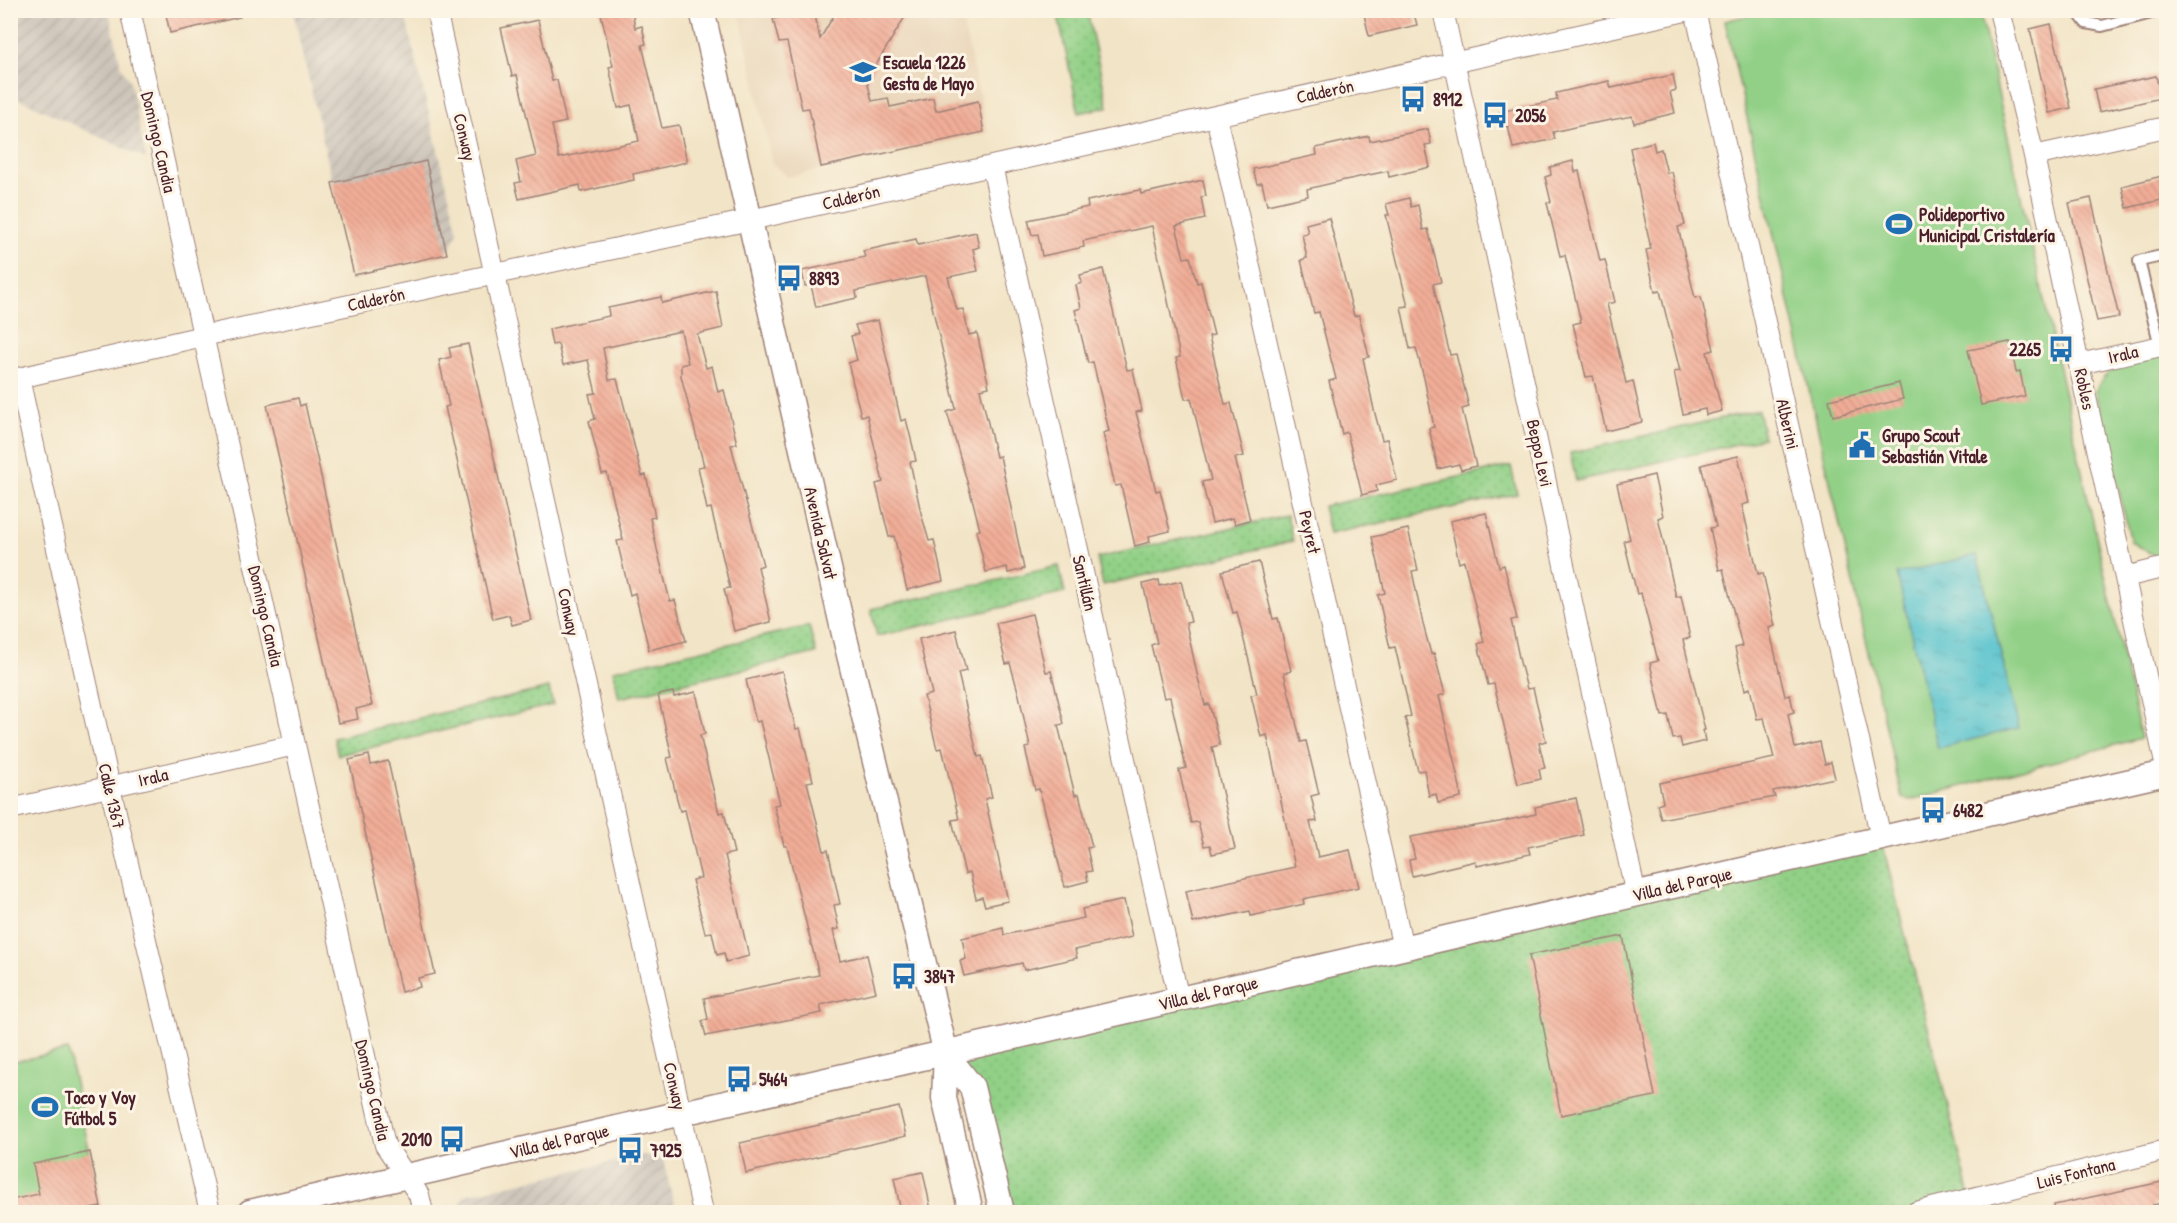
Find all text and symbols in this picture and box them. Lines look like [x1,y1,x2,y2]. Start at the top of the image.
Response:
place label: Escuela 1226 Gesta de Mayo [883,50,975,97]
school or university icon: Escuela 1226 Gesta de Mayo [848,57,878,87]
street label: Calderón [1294,73,1356,109]
bus stop icon: 8912 [1398,84,1428,114]
place label: 8912 [1433,87,1463,112]
street label: Domingo Candia [135,89,183,195]
bus stop icon: 2056 [1480,100,1510,130]
place label: 2056 [1515,103,1546,128]
street label: Conway [447,111,483,164]
street label: Calderón [820,178,882,216]
place label: Polideportivo Municipal Cristalería [1919,202,2056,249]
sports icon: Polideportivo Municipal Cristalería [1884,209,1914,239]
bus stop icon: 8893 [774,263,804,293]
place label: 8893 [809,266,839,291]
street label: Calderón [345,281,407,317]
bus stop icon: 2265 [2046,334,2076,364]
place label: 2265 [2009,337,2041,362]
street label: Irala [2106,338,2140,370]
street label: Robles [2068,366,2102,412]
street label: Alberini [1770,396,1806,452]
street label: Beppo Levi [1521,417,1559,489]
place label: Grupo Scout Sebastián Vitale [1882,423,1989,469]
public building icon: Grupo Scout Sebastián Vitale [1847,430,1877,460]
street label: Avenida Salvat [798,484,844,582]
street label: Peyret [1293,508,1327,557]
street label: Santillán [1066,553,1104,613]
street label: Domingo Candia [242,563,290,669]
street label: Conway [552,586,586,639]
street label: Calle 1367 [92,761,132,831]
street label: Irala [136,761,170,793]
bus stop icon: 6482 [1918,795,1948,825]
place label: 6482 [1953,798,1984,823]
street label: Villa del Parque [1630,860,1734,908]
bus stop icon: 3847 [889,961,919,991]
place label: 3847 [924,964,956,989]
street label: Villa del Parque [1156,969,1260,1017]
street label: Domingo Candia [349,1037,397,1143]
street label: Conway [657,1060,693,1113]
bus stop icon: 5464 [724,1064,754,1094]
place label: 5464 [759,1067,788,1092]
place label: Toco y Voy Fútbol 5 [64,1085,136,1131]
sports icon: Toco y Voy Fútbol 5 [30,1092,60,1122]
street label: Villa del Parque [507,1117,611,1165]
bus stop icon: 2010 [437,1124,467,1154]
place label: 2010 [401,1127,432,1152]
bus stop icon: 7925 [615,1135,645,1165]
place label: 7925 [649,1138,682,1163]
street label: Luis Fontana [2034,1151,2118,1195]

